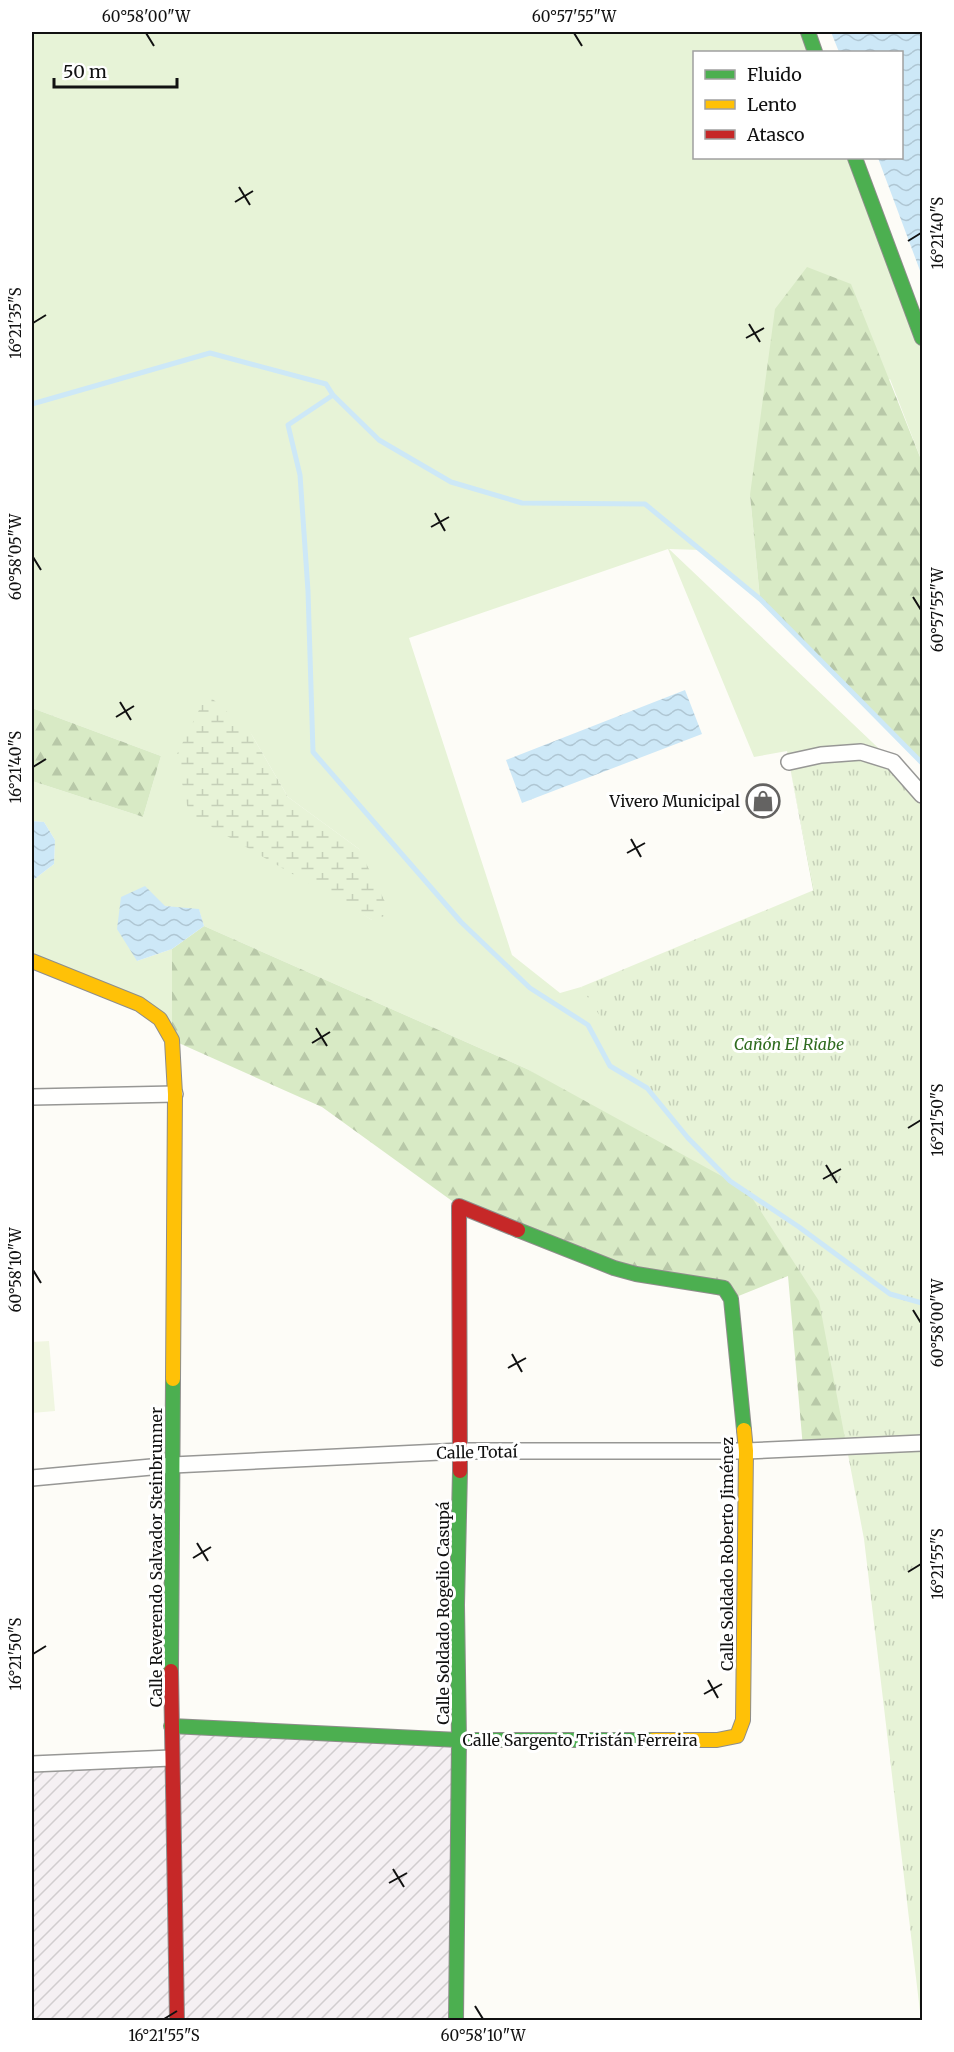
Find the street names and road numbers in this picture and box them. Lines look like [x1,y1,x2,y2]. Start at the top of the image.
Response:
street label: Calle Reverendo Salvador Steinbrunner [146,1407,166,1707]
street label: Calle Soldado Roberto Jiménez [717,1437,737,1671]
street label: Calle Totaí [436,1441,519,1463]
street label: Calle Soldado Rogelio Casupá [433,1501,453,1725]
street label: Calle Sargento Tristán Ferreira [462,1730,698,1750]

